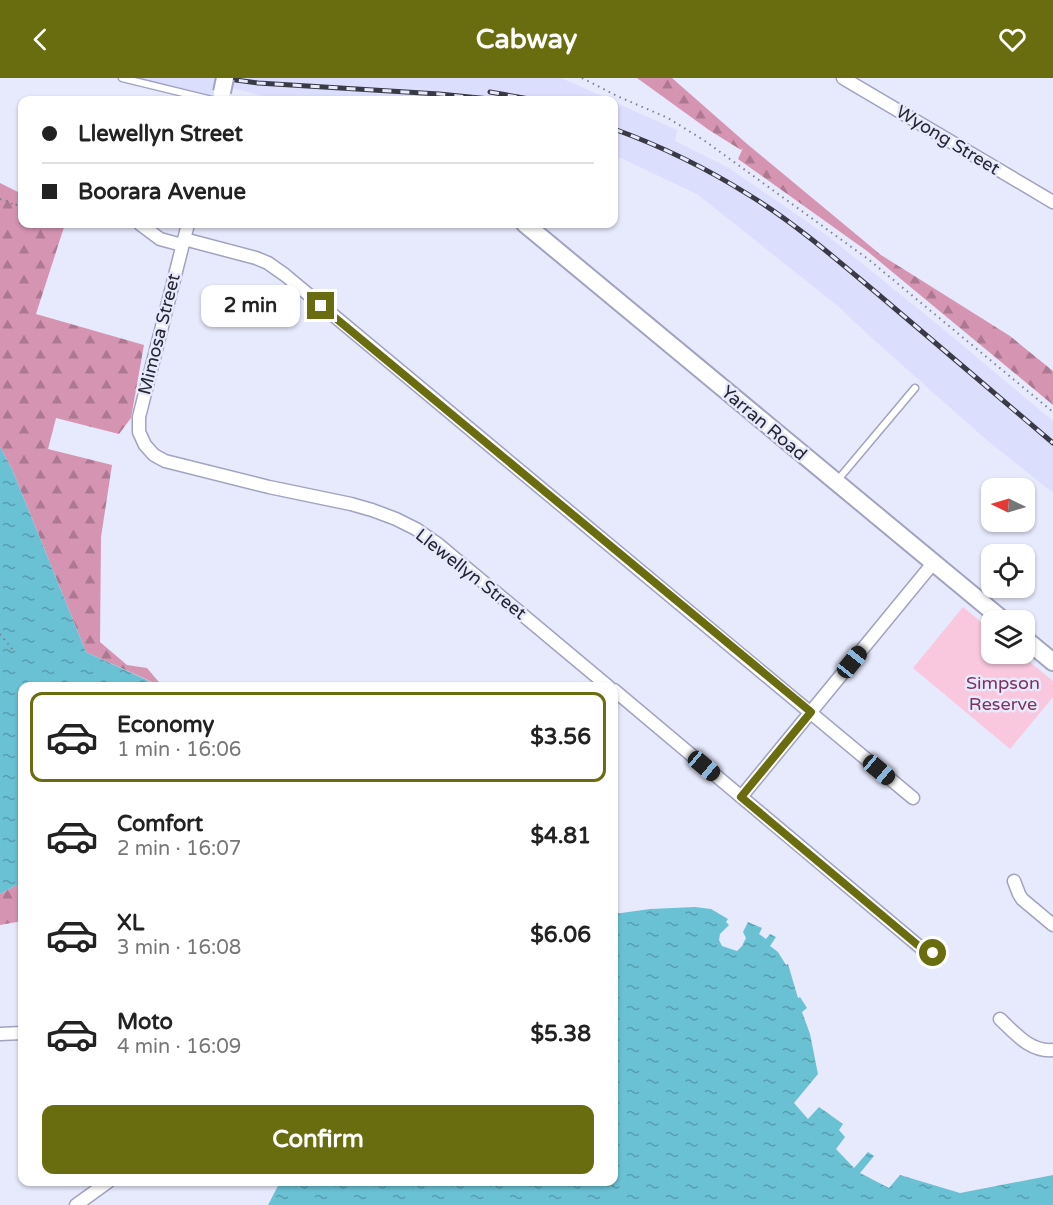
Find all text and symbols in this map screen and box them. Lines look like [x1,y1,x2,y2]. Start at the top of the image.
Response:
icon: back [24,23,57,56]
text: Cabway [476,23,577,56]
icon: heart [996,23,1029,56]
street label: Wyong Street [892,100,1004,180]
text: Llewellyn Street [78,121,243,147]
text: Boorara Avenue [78,179,246,205]
street label: Mimosa Street [133,271,185,397]
callout: 2 min [201,285,300,327]
route end [307,292,334,319]
text: 2 min [224,294,277,318]
street label: Yarran Road [717,381,811,465]
north arrow [981,478,1035,532]
map controls [981,478,1035,664]
street label: Llewellyn Street [411,524,531,624]
button: locate [981,544,1035,598]
button: layers [981,610,1035,664]
car [834,642,870,682]
park label: Simpson Reserve [966,672,1040,715]
icon: car [45,710,99,764]
text: Economy [117,712,214,738]
text: $3.56 [530,724,591,750]
text: 1 min · 16:06 [117,738,241,762]
car [684,748,724,784]
car [859,752,899,788]
icon: car [45,809,99,863]
text: Comfort [117,811,203,837]
text: $4.81 [530,823,591,849]
text: 2 min · 16:07 [117,837,241,861]
icon: car [45,908,99,962]
text: XL [117,910,144,936]
text: $6.06 [530,922,591,948]
text: 3 min · 16:08 [117,936,241,960]
route start [919,939,946,966]
icon: car [45,1007,99,1061]
text: Moto [117,1009,173,1035]
text: $5.38 [530,1021,591,1047]
text: 4 min · 16:09 [117,1035,241,1059]
button: Confirm [42,1105,594,1174]

